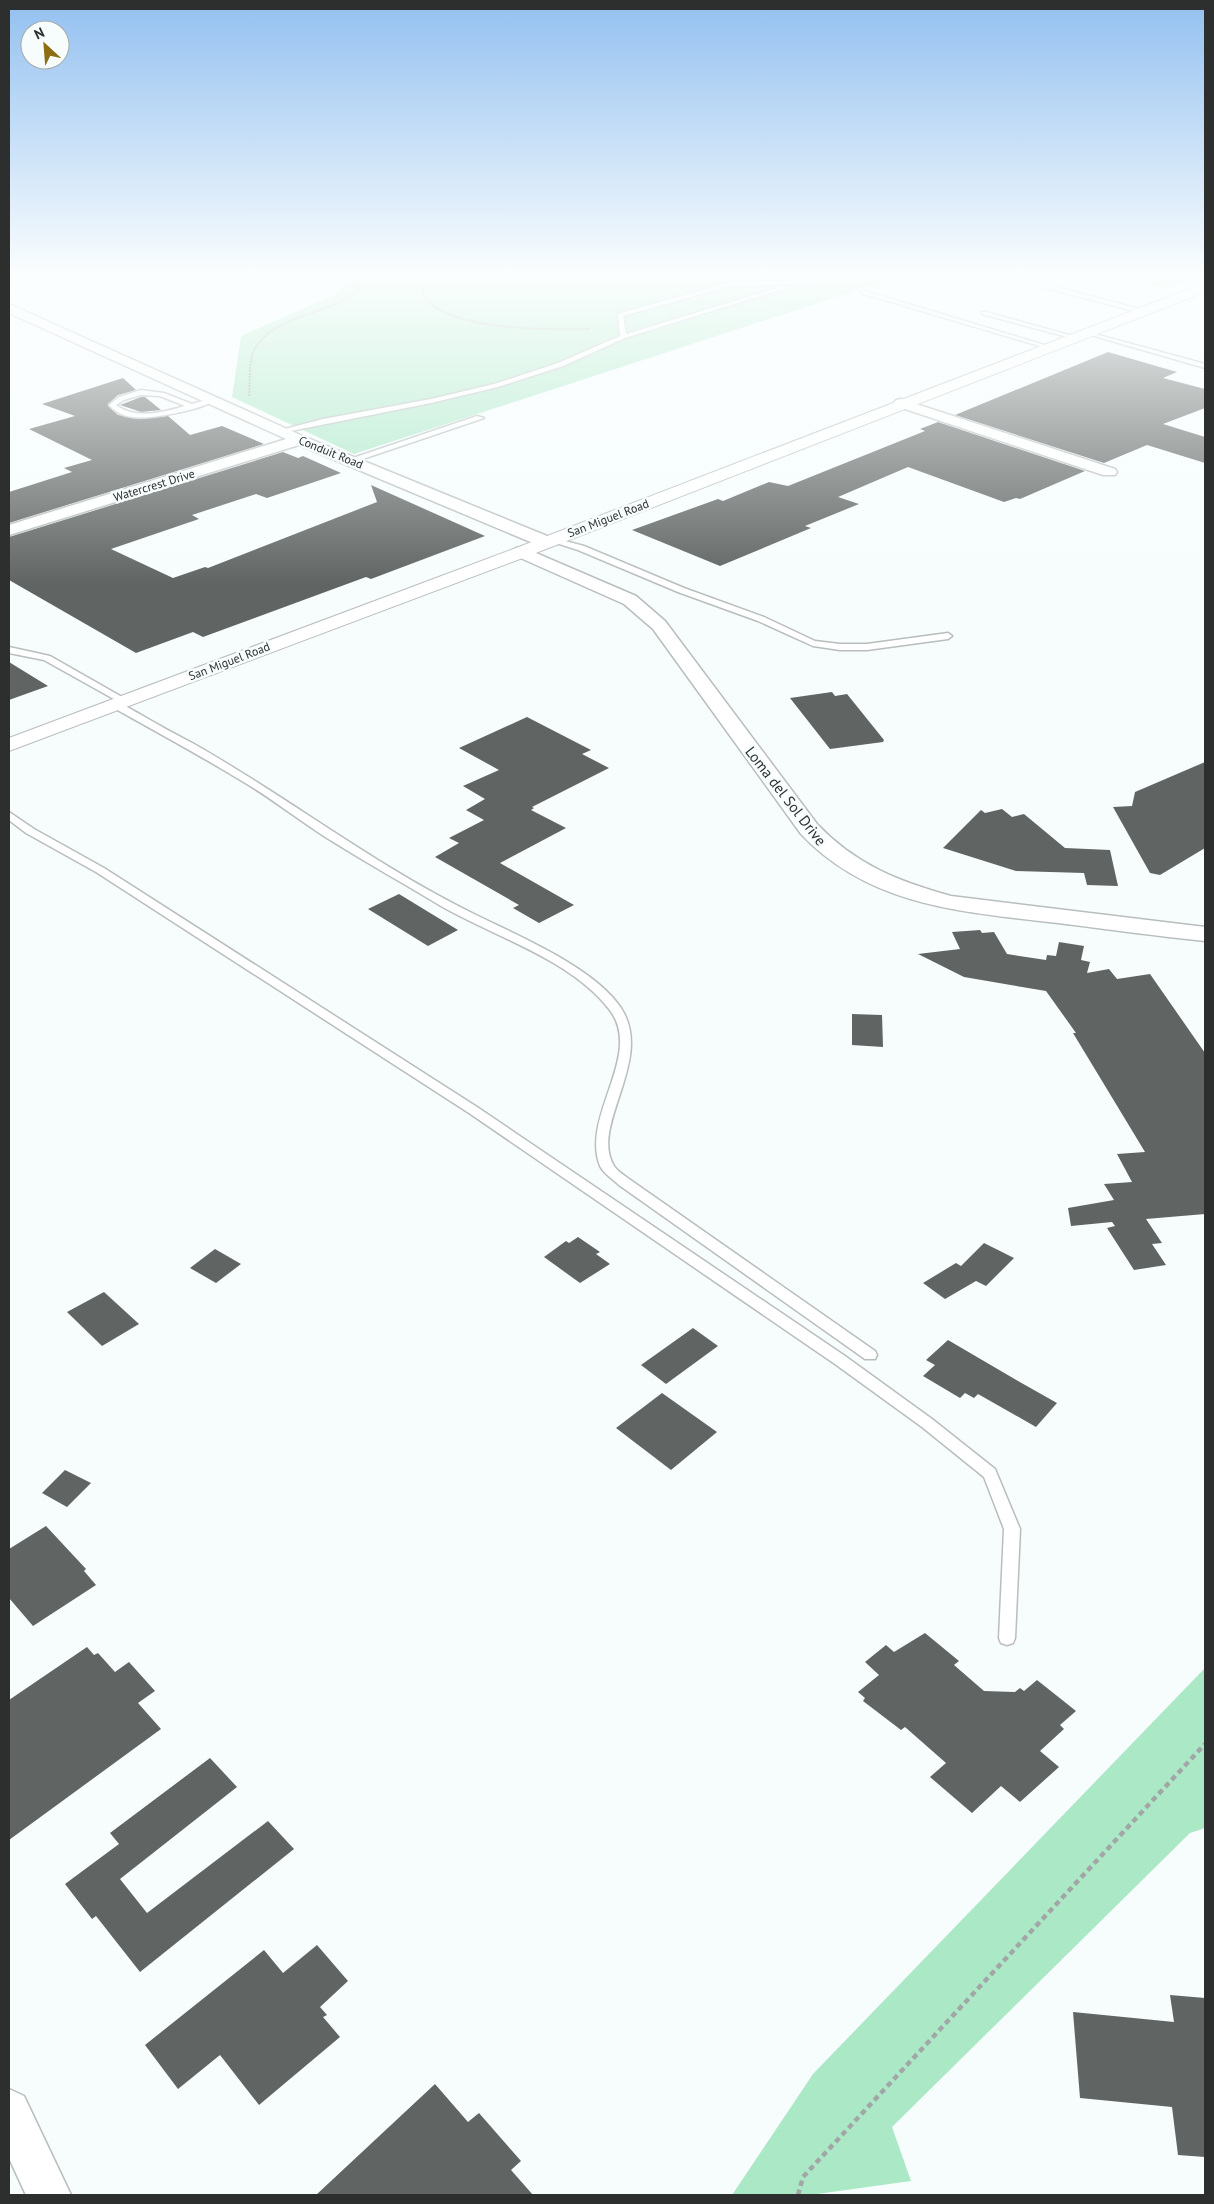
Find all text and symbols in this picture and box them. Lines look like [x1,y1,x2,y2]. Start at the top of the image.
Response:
north arrow [20,20,70,70]
text: N [31,23,47,43]
street label: Conduit Road [297,432,365,472]
street label: Watercrest Drive [111,466,197,504]
street label: San Miguel Road [565,496,651,540]
street label: San Miguel Road [186,639,272,683]
street label: Loma del Sol Drive [741,743,831,849]

